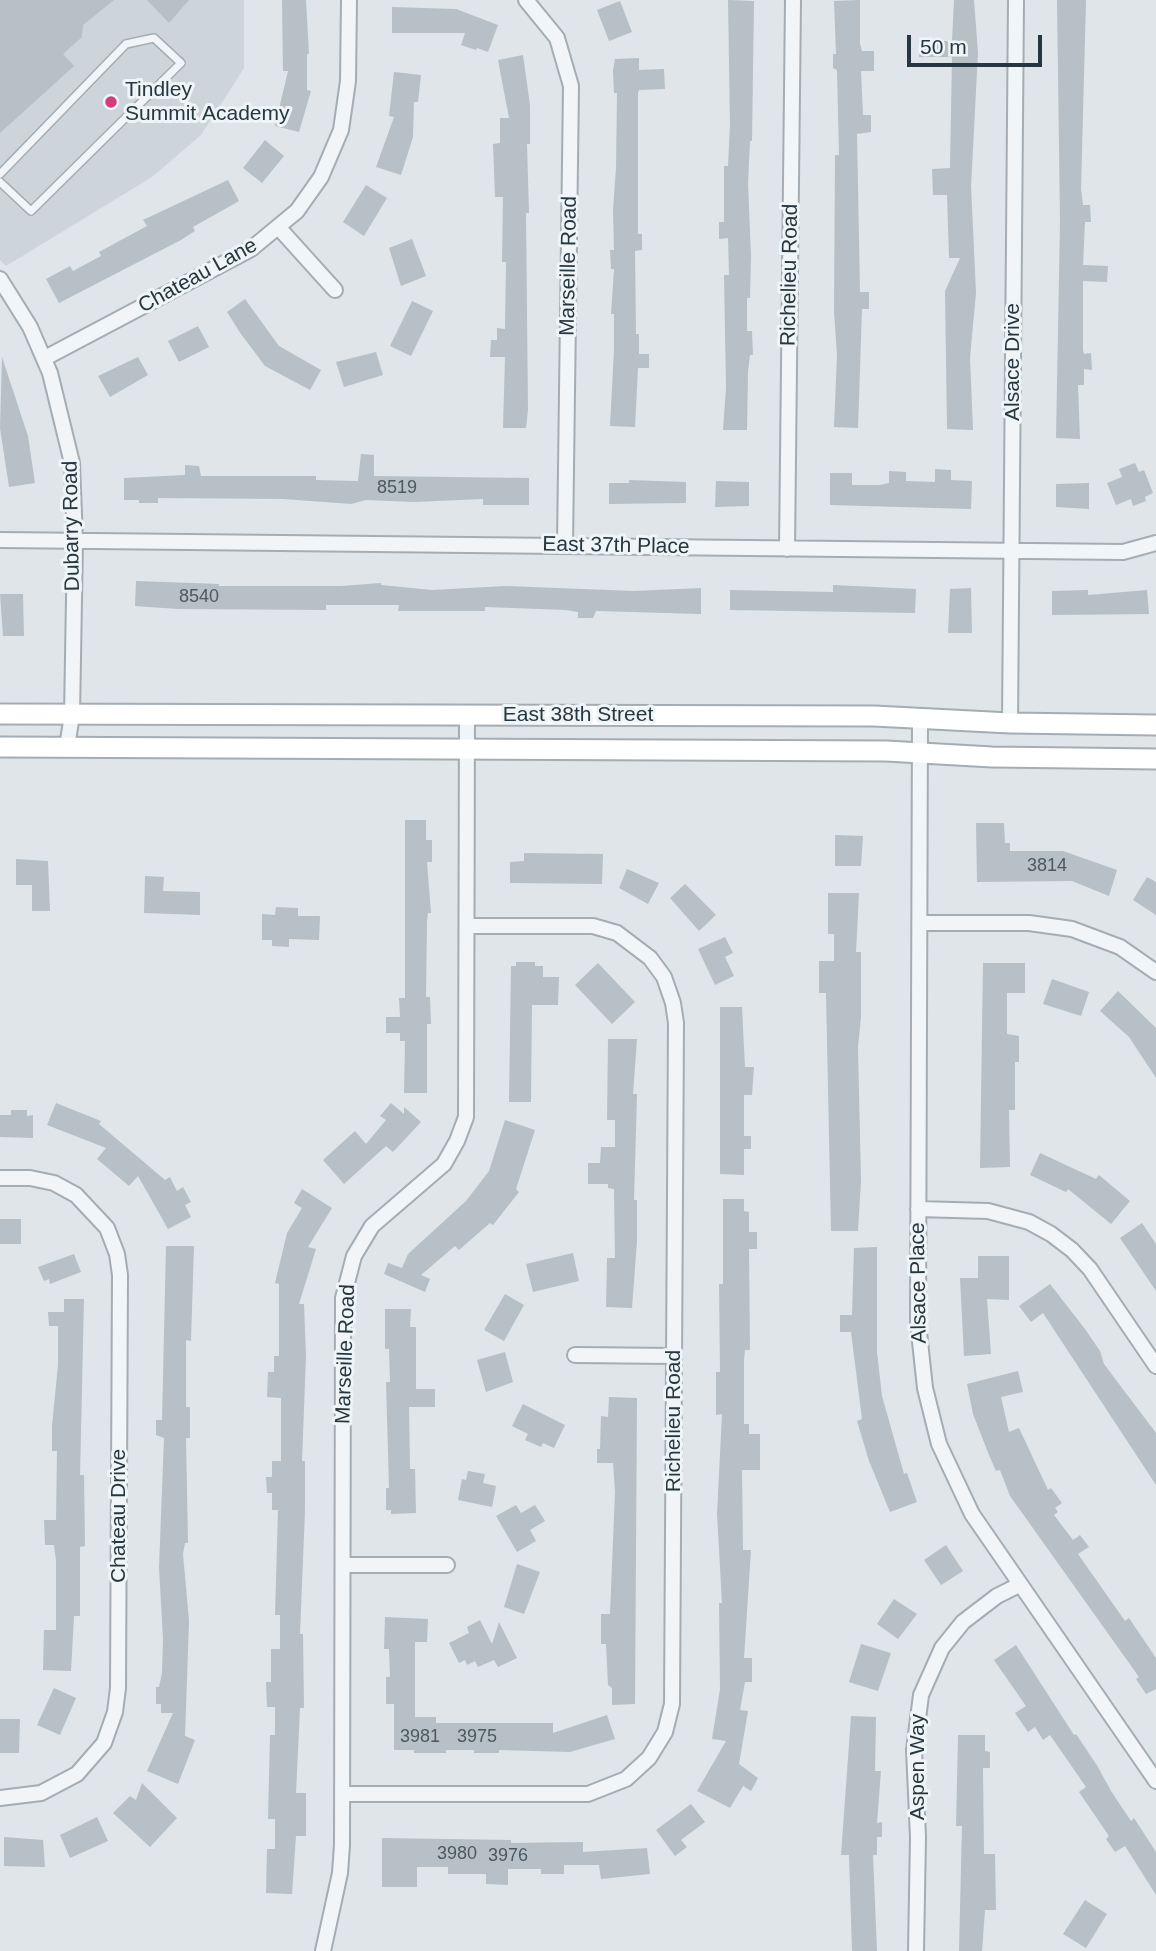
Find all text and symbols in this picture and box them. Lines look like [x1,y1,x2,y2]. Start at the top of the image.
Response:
scale bar [911,21,1046,65]
text: 50 m [920,35,967,58]
place label: Tindley Summit Academy [125,77,290,127]
marker: Tindley Summit Academy [103,94,119,110]
street label: Marseille Road [555,196,583,336]
street label: Richelieu Road [776,204,804,346]
street label: Chateau Lane [134,233,262,319]
street label: Alsace Drive [1000,303,1026,421]
street label: Dubarry Road [58,460,86,592]
house number: 8519 [377,477,417,499]
street label: East 37th Place [542,532,690,560]
house number: 8540 [179,586,219,608]
street label: East 38th Street [503,702,653,728]
house number: 3814 [1027,855,1067,877]
street label: Alsace Place [905,1222,933,1344]
street label: Marseille Road [331,1284,361,1424]
street label: Richelieu Road [661,1350,687,1492]
street label: Chateau Drive [106,1449,132,1583]
street label: Aspen Way [905,1714,931,1820]
house number: 3981 [400,1726,440,1748]
house number: 3975 [457,1726,497,1748]
house number: 3980 [437,1843,477,1865]
house number: 3976 [488,1845,528,1867]

